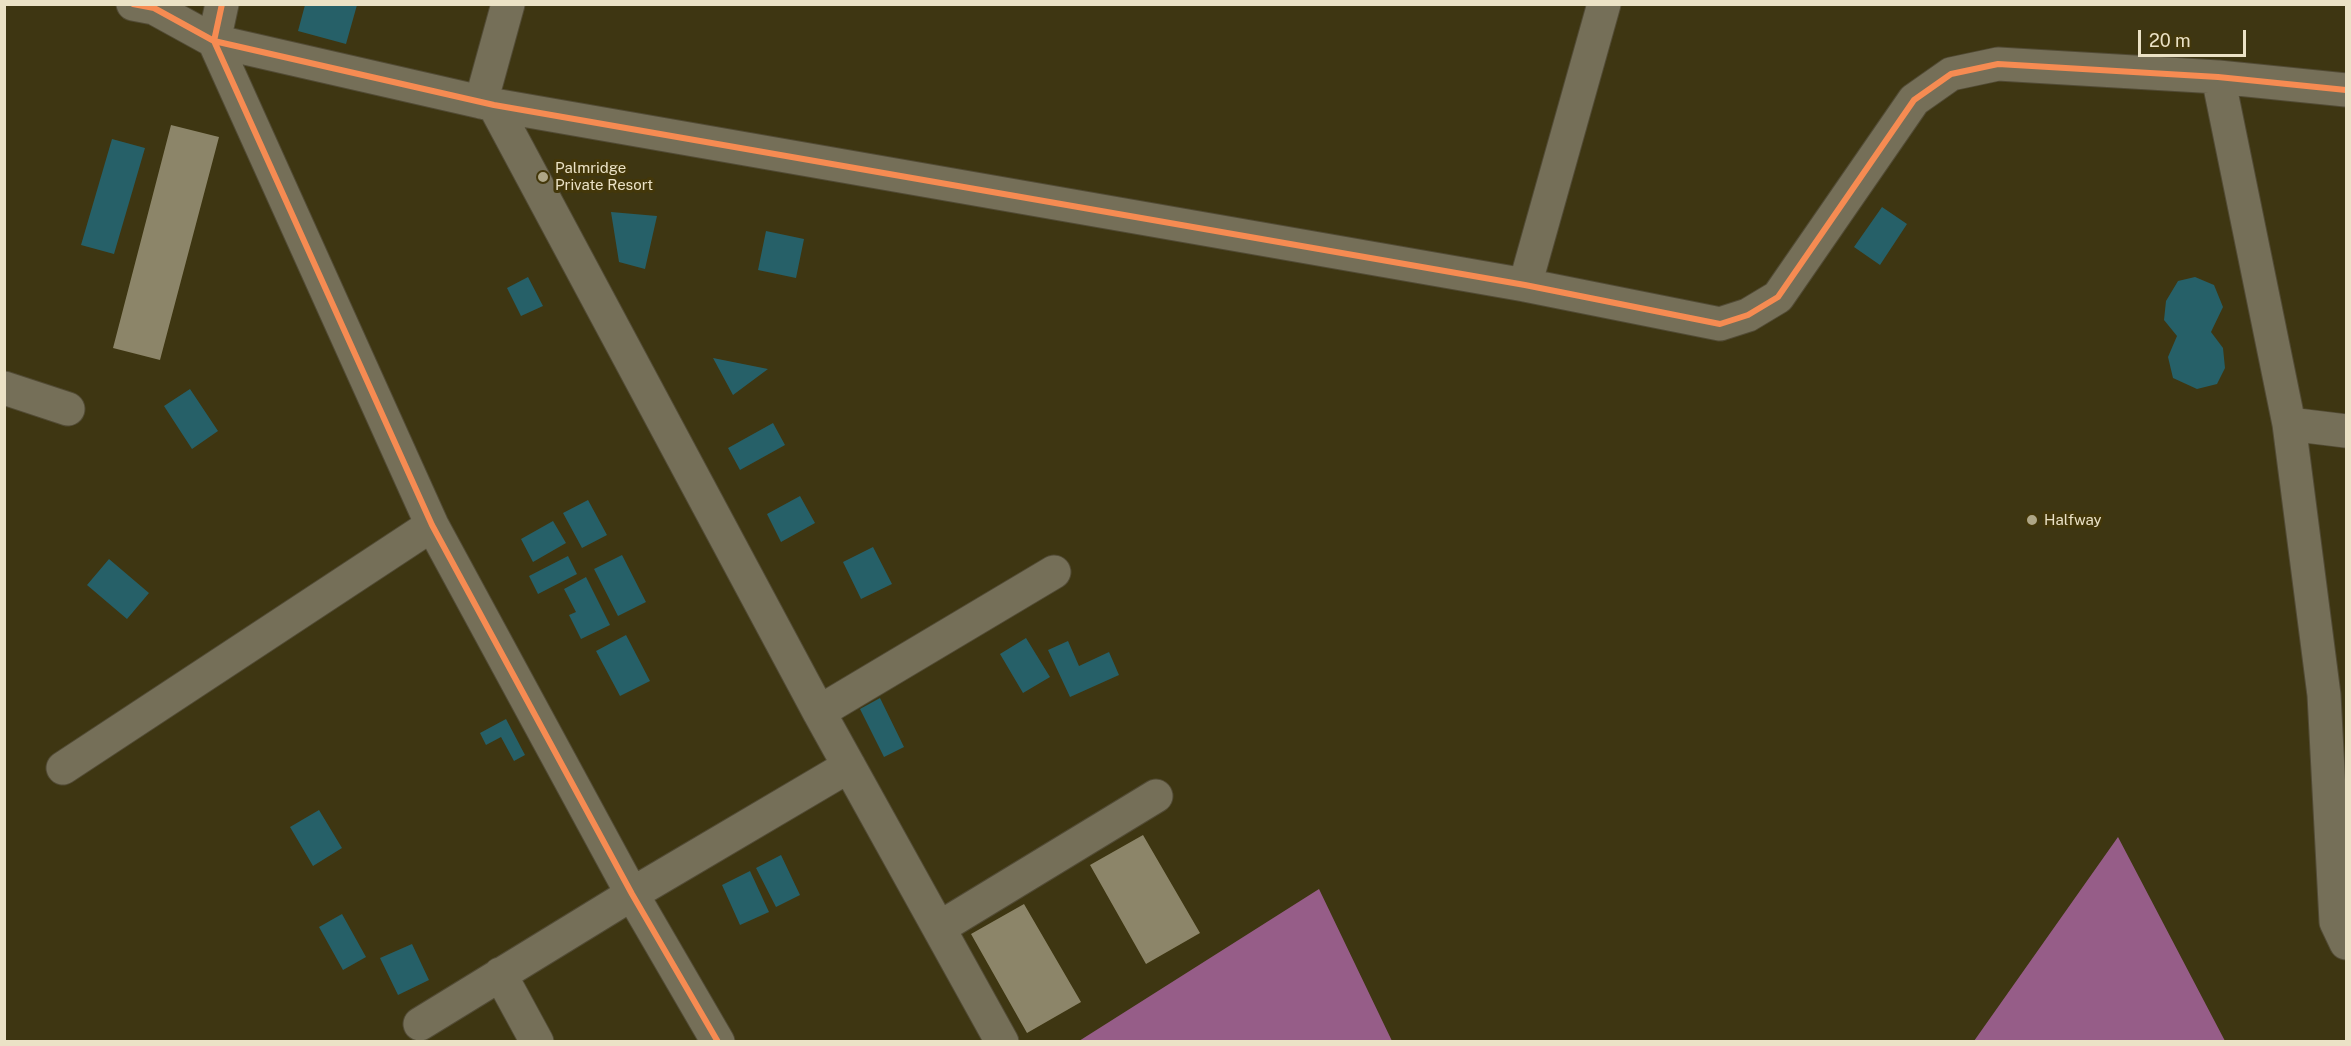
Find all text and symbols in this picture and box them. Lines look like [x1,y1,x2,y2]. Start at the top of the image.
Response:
scale bar [2141,18,2249,56]
text: 20 m [2149,30,2191,51]
place label: Palmridge Private Resort [555,159,653,194]
marker: Palmridge Private Resort [536,170,550,184]
place label: Halfway [2044,511,2102,529]
marker: Halfway [2025,513,2039,527]

